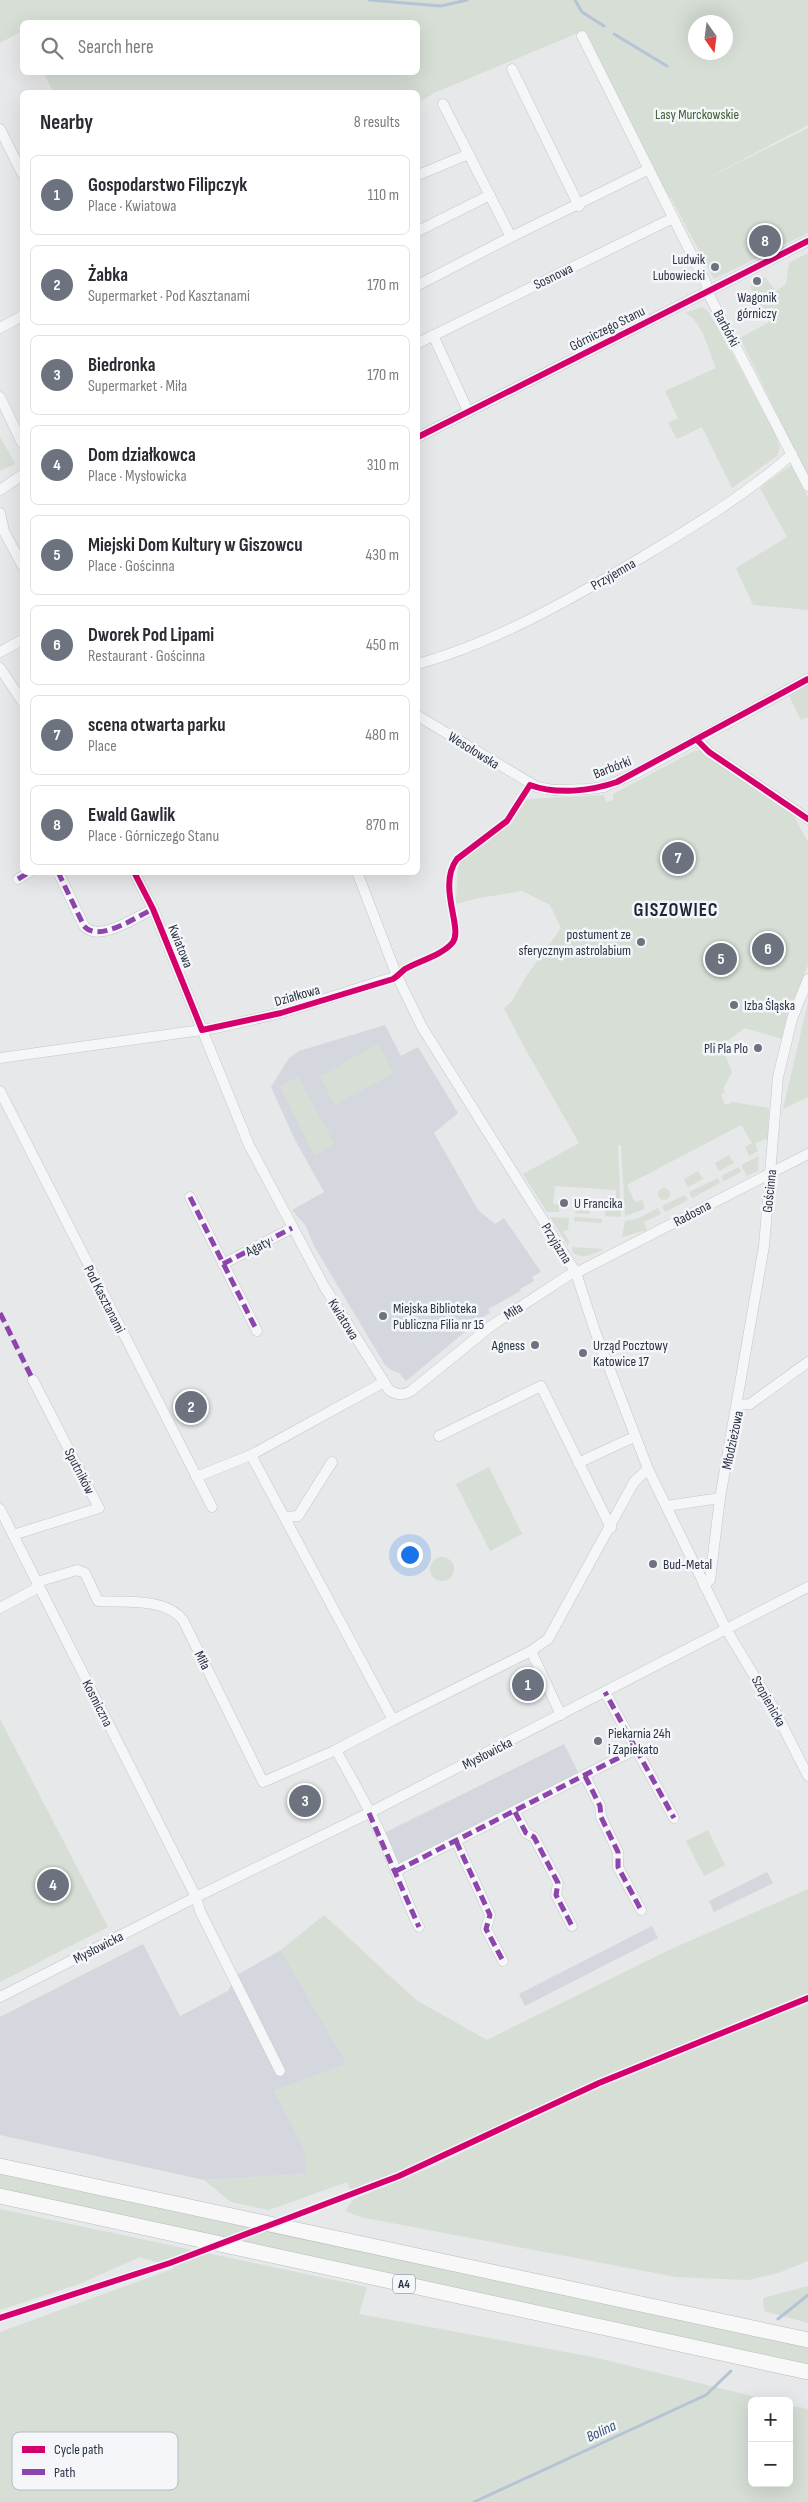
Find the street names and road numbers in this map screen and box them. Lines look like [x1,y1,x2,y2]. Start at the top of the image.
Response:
street label: Sosnowa [531,260,576,293]
street label: Górniczego Stanu [567,302,648,355]
street label: Barbórki [710,307,743,350]
street label: Przyjemna [588,555,639,594]
street label: Wesołowska [445,728,503,773]
street label: Barbórki [591,752,634,782]
street label: Kwiatowa [164,922,197,970]
street label: Działkowa [272,981,322,1010]
street label: Gościnna [759,1169,780,1214]
street label: Radosna [671,1197,714,1230]
street label: Przyjazna [538,1220,576,1267]
street label: Agaty [242,1233,275,1261]
street label: Pod Kasztanami [80,1262,129,1336]
street label: Kwiatowa [324,1296,363,1343]
street label: Miła [501,1299,526,1324]
street label: Młodzieżowa [718,1409,747,1471]
street label: Sputników [61,1445,98,1497]
street label: Miła [191,1648,214,1672]
street label: Szopienicka [748,1673,789,1730]
street label: Kosmiczna [79,1677,117,1730]
street label: Mysłowicka [459,1734,515,1773]
street label: Mysłowicka [70,1928,126,1967]
road number: A4 [393,2274,415,2294]

